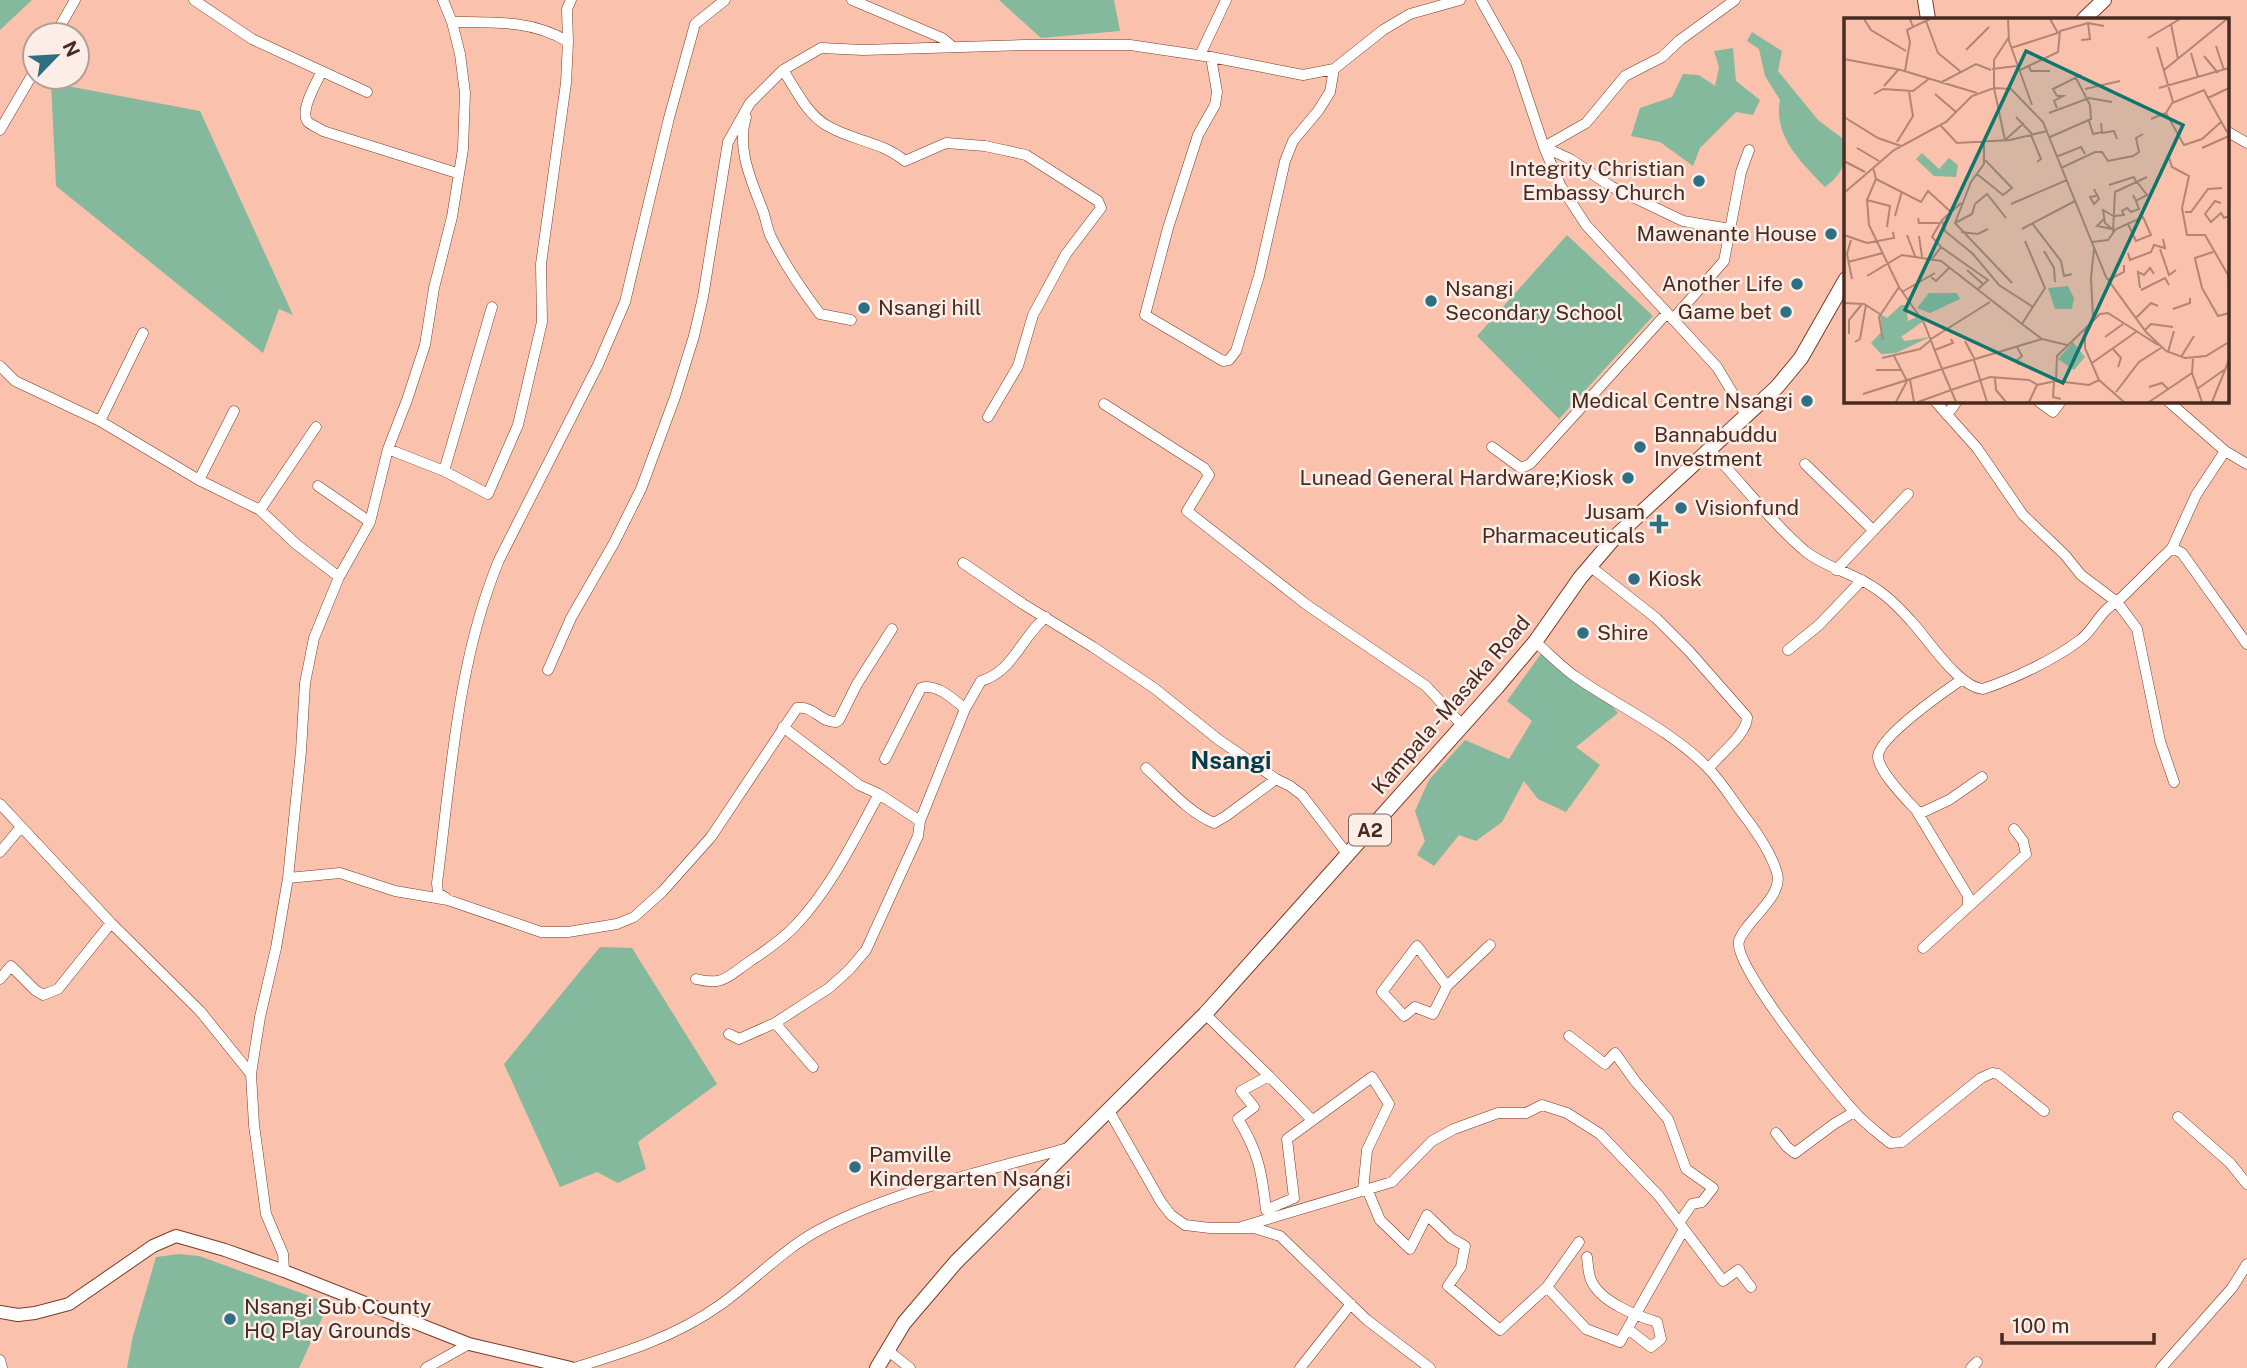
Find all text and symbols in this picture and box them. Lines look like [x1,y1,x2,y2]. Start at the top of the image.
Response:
inset map [1844,18,2230,402]
north arrow [21,21,91,91]
text: N [58,37,85,60]
place label: Integrity Christian Embassy Church [1509,156,1685,205]
marker: Integrity Christian Embassy Church [1691,173,1707,189]
place label: Mawenante House [1637,221,1817,246]
marker: Mawenante House [1823,226,1839,242]
place label: Another Life [1662,271,1783,296]
place label: Nsangi Secondary School [1445,276,1623,325]
marker: Another Life [1789,276,1805,292]
marker: Nsangi Secondary School [1423,293,1439,309]
place label: Nsangi hill [878,295,981,320]
place label: Game bet [1678,299,1772,324]
marker: Nsangi hill [856,300,872,316]
marker: Game bet [1778,304,1794,320]
place label: Medical Centre Nsangi [1571,388,1793,413]
marker: Medical Centre Nsangi [1799,393,1815,409]
place label: Bannabuddu Investment [1654,422,1777,471]
marker: Bannabuddu Investment [1632,439,1648,455]
place label: Lunead General Hardware;Kiosk [1300,465,1614,490]
marker: Lunead General Hardware;Kiosk [1620,470,1636,486]
place label: Visionfund [1695,495,1799,520]
place label: Jusam Pharmaceuticals [1482,499,1645,548]
marker: Visionfund [1673,500,1689,516]
marker: Jusam Pharmaceuticals [1651,516,1667,532]
place label: Kiosk [1648,566,1702,591]
marker: Kiosk [1626,571,1642,587]
street label: Kampala - Masaka Road [1366,610,1535,799]
place label: Shire [1597,620,1648,645]
marker: Shire [1575,625,1591,641]
district label: Nsangi [1191,746,1271,774]
road number: A2 [1349,814,1391,846]
place label: Pamville Kindergarten Nsangi [869,1142,1071,1191]
marker: Pamville Kindergarten Nsangi [847,1159,863,1175]
place label: Nsangi Sub County HQ Play Grounds [244,1294,431,1343]
scale bar [2002,1302,2154,1346]
marker: Nsangi Sub County HQ Play Grounds [222,1311,238,1327]
text: 100 m [2012,1313,2069,1338]

